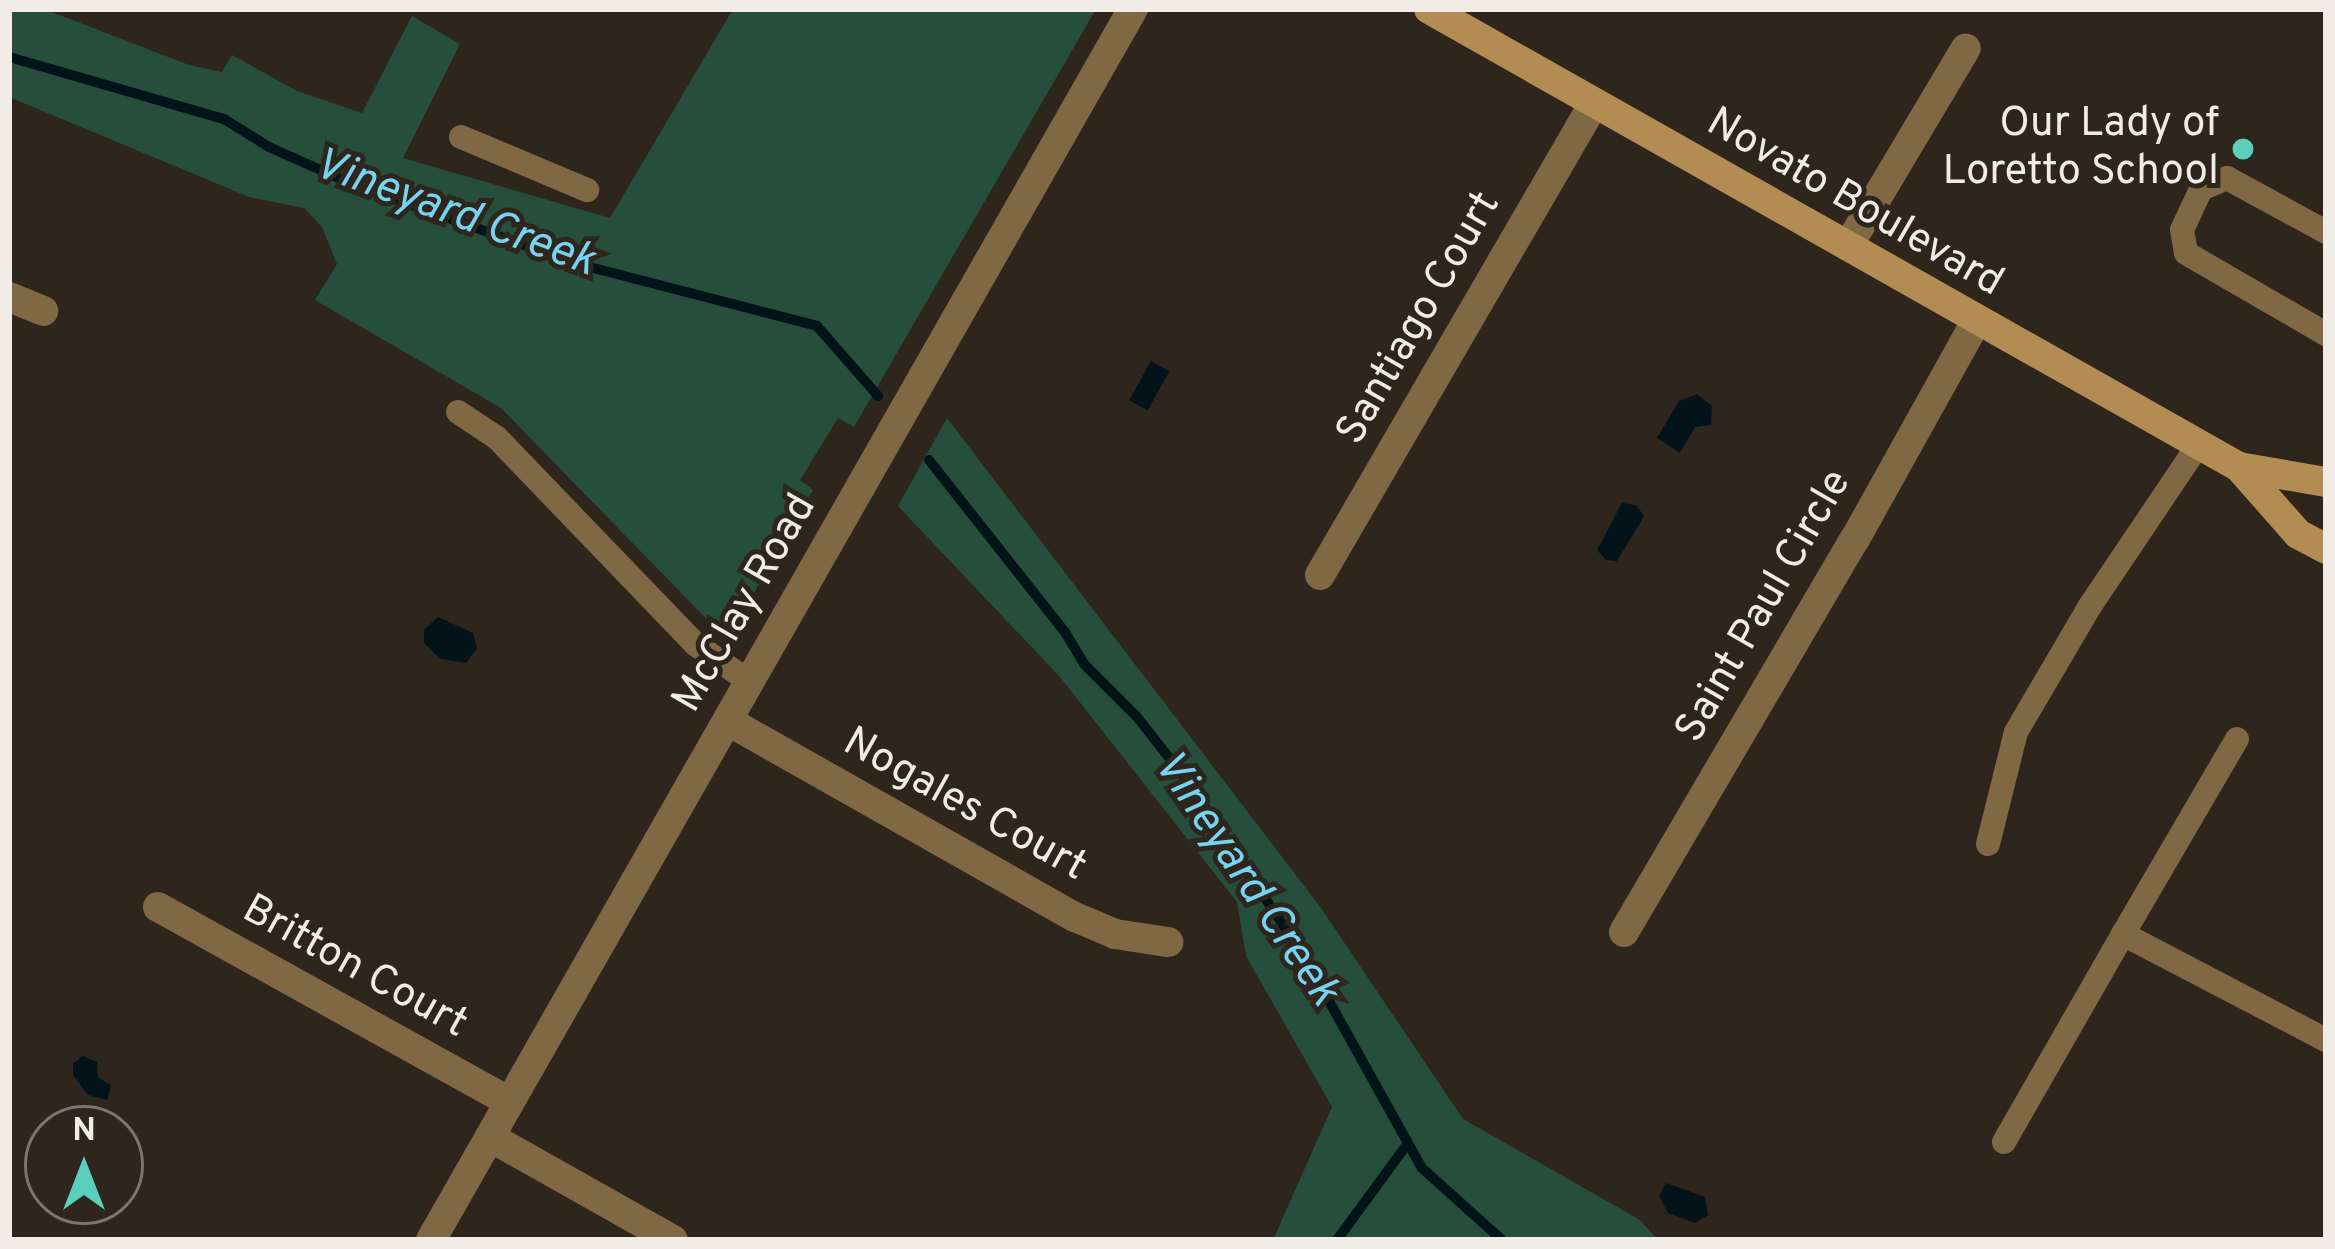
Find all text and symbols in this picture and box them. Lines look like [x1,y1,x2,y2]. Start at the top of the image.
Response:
street label: Novato Boulevard [1697,99,2011,309]
place label: Our Lady of Loretto School [1943,100,2219,198]
marker: Our Lady of Loretto School [2230,136,2256,162]
water label: Vineyard Creek [306,138,602,290]
street label: Santiago Court [1327,184,1513,454]
street label: Saint Paul Circle [1667,462,1863,752]
street label: McClay Road [663,486,829,722]
street label: Nogales Court [834,718,1094,894]
water label: Vineyard Creek [1140,741,1350,1017]
street label: Britton Court [233,885,475,1051]
north arrow [24,1105,144,1225]
text: N [72,1111,96,1153]

